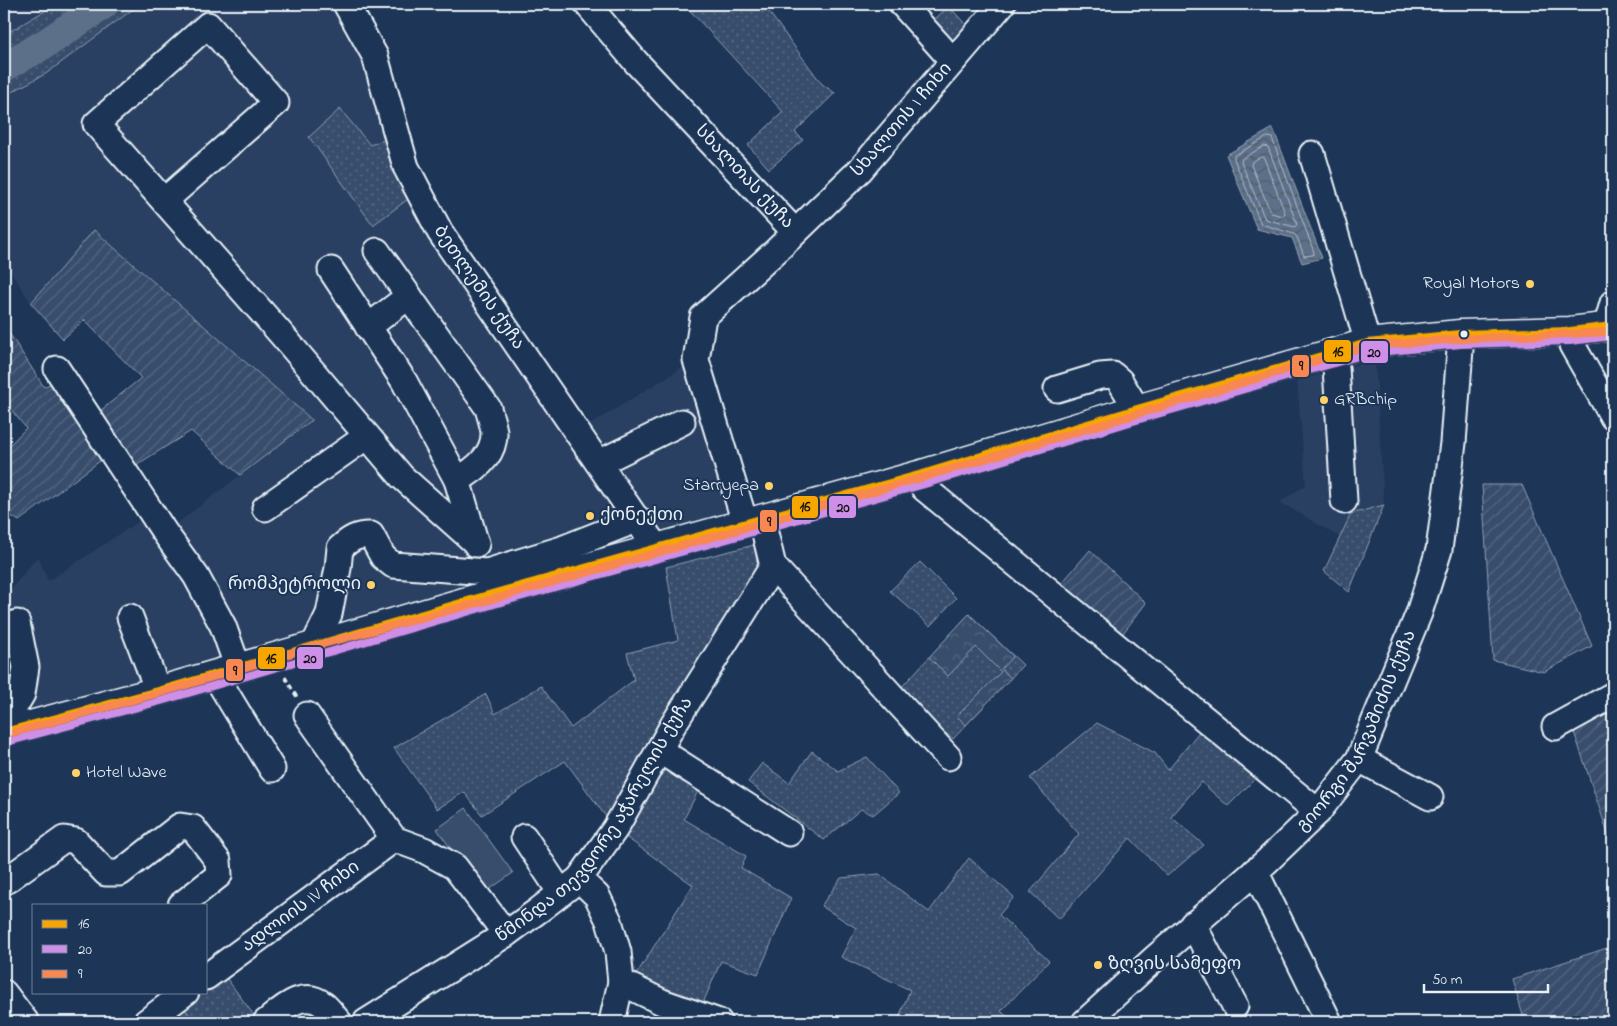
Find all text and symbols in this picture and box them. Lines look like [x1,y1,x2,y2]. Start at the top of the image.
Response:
street label: სხალთის I ჩიხი [846,57,959,184]
street label: სხალთას ქუჩა [689,119,799,235]
street label: ბეთლემის ქუჩა [426,220,530,356]
place label: Royal Motors [1423,271,1520,297]
marker: Royal Motors [1524,278,1536,290]
unlabelled marker [1459,329,1469,339]
line badge: 16 [1323,339,1352,363]
line badge: 20 [1360,340,1389,364]
text: 16 [1333,342,1344,363]
text: 20 [1366,343,1381,364]
line badge: 9 [1291,354,1310,378]
text: 9 [1298,356,1304,377]
place label: GRBchip [1334,387,1397,413]
marker: GRBchip [1318,394,1330,406]
place label: Starryepa [683,473,759,499]
marker: Starryepa [763,480,775,492]
line badge: 16 [791,495,819,519]
line badge: 20 [828,495,857,519]
text: 16 [800,497,811,518]
text: 20 [835,498,850,519]
place label: ქონექთი [600,503,683,529]
line badge: 9 [759,509,778,533]
marker: ქონექთი [584,510,596,522]
text: 9 [766,512,772,533]
place label: რომპეტროლი [228,572,361,598]
marker: რომპეტროლი [365,579,377,591]
street label: გიორგი შარვაშიძის ქუჩა [1291,626,1424,838]
line badge: 16 [257,646,286,670]
line badge: 20 [296,646,324,670]
text: 16 [266,649,277,670]
text: 20 [302,649,317,670]
line badge: 9 [225,658,244,682]
text: 9 [232,661,238,682]
street label: წმინდა თევდორე აჭარელის ქუჩა [491,692,700,950]
place label: Hotel Wave [86,760,168,786]
marker: Hotel Wave [70,767,82,779]
street label: ადლიის IV ჩიხი [237,855,366,959]
legend [32,904,208,994]
text: 16 [78,913,90,935]
text: 20 [78,939,92,961]
place label: ზღვის სამეფო [1108,952,1241,978]
marker: ზღვის სამეფო [1092,959,1104,971]
scale bar [1424,961,1548,993]
text: 9 [78,963,83,985]
text: 50 m [1432,969,1463,991]

